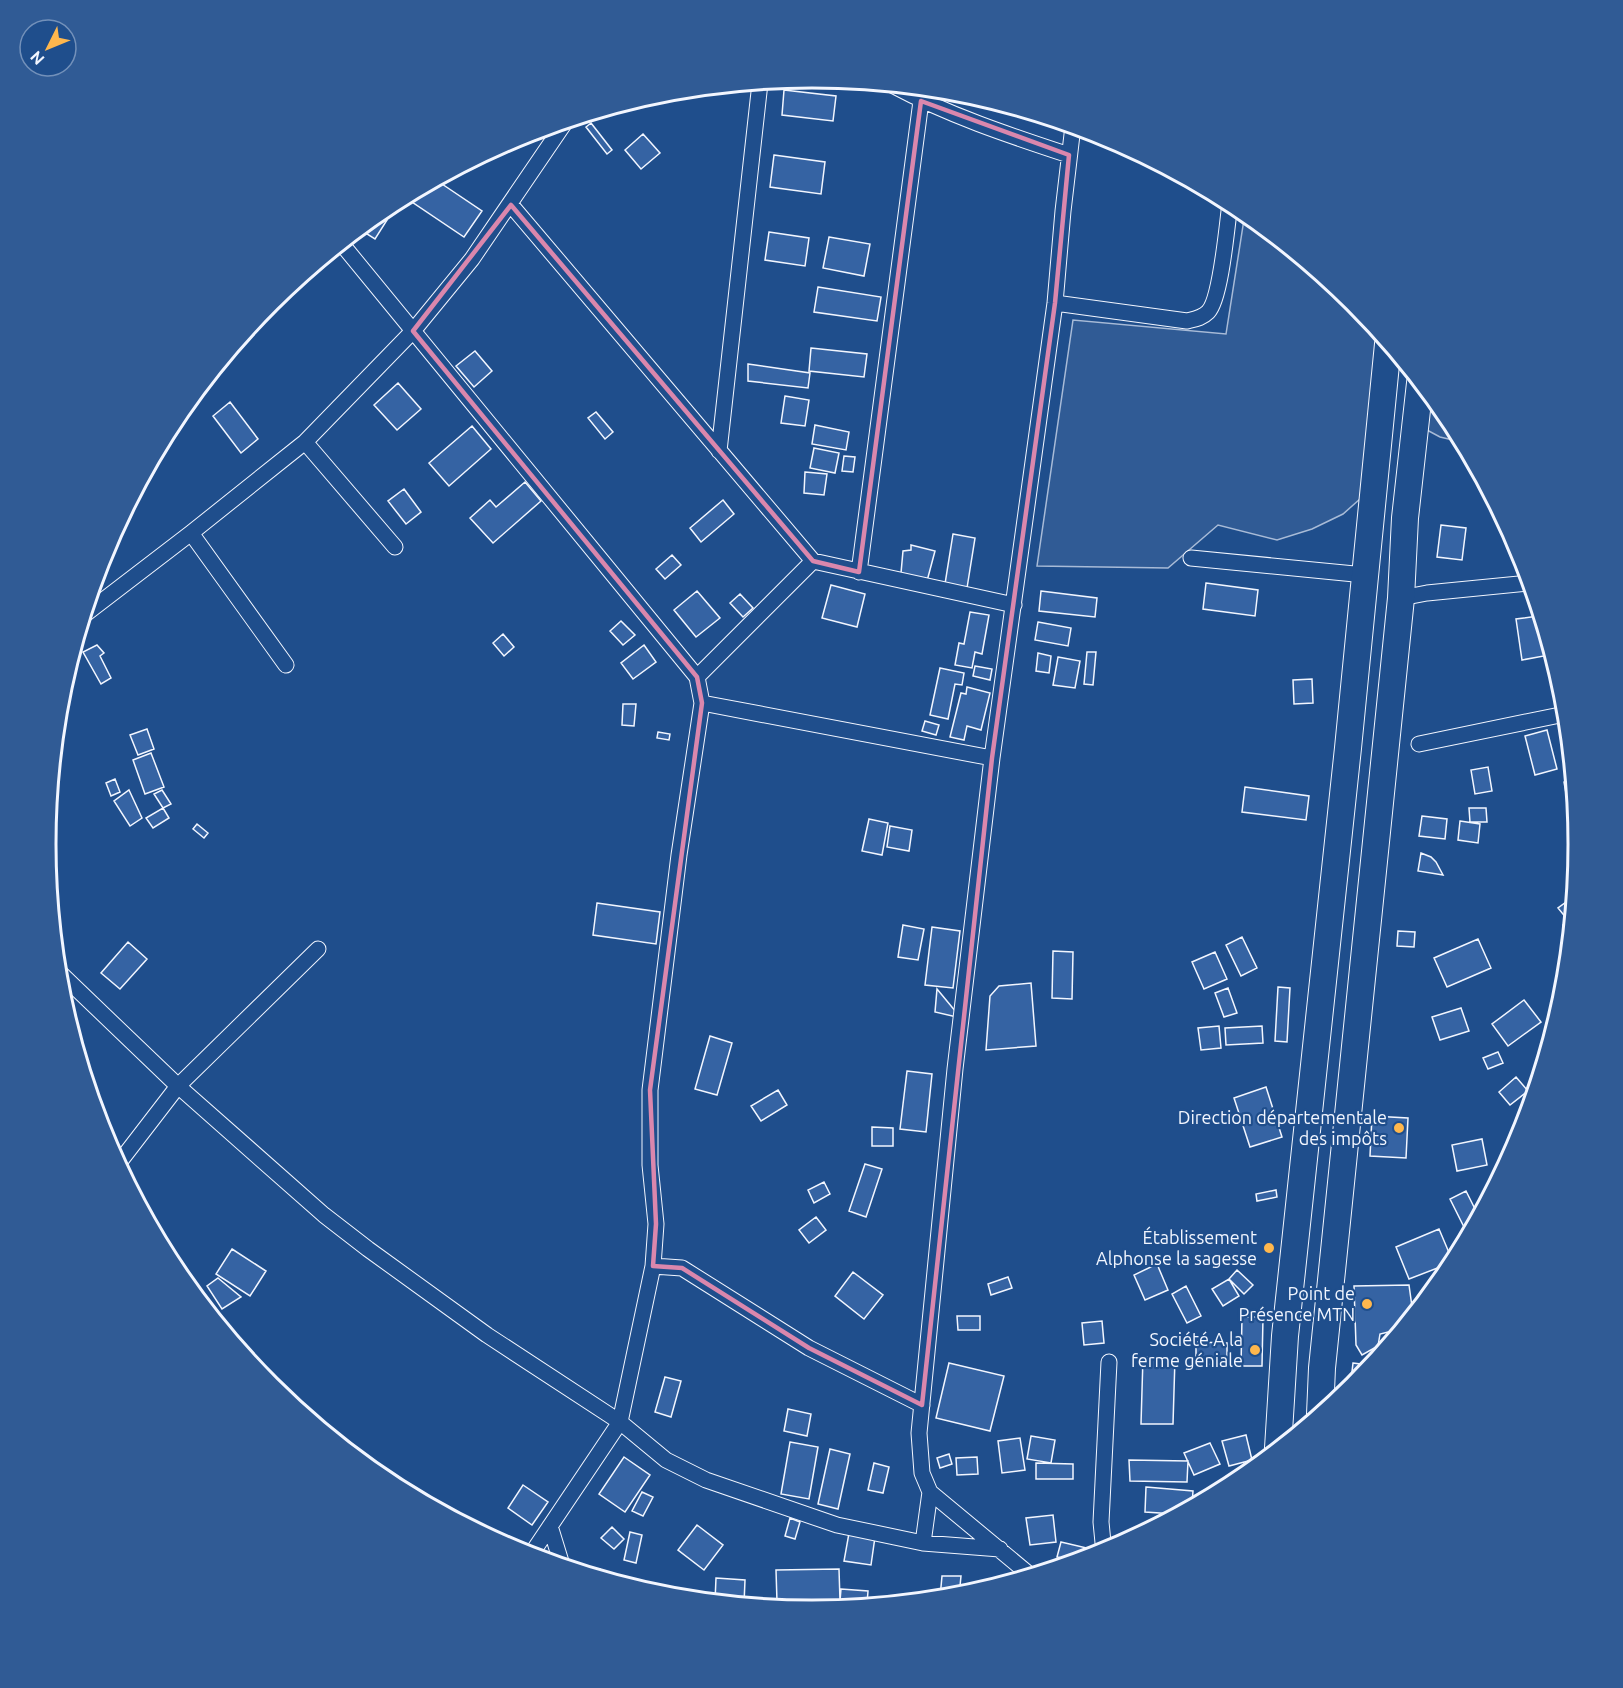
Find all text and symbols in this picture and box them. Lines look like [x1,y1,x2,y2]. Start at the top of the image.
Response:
north arrow [18,18,78,78]
text: N [26,48,48,69]
place label: Direction départementale des impôts [1178,1107,1387,1148]
marker: Direction départementale des impôts [1392,1121,1406,1135]
place label: Établissement Alphonse la sagesse [1096,1226,1257,1268]
marker: Établissement Alphonse la sagesse [1262,1241,1276,1255]
place label: Point de Présence MTN [1239,1283,1355,1324]
marker: Point de Présence MTN [1360,1297,1374,1311]
place label: Société A la ferme géniale [1131,1329,1243,1370]
marker: Société A la ferme géniale [1248,1343,1262,1357]

